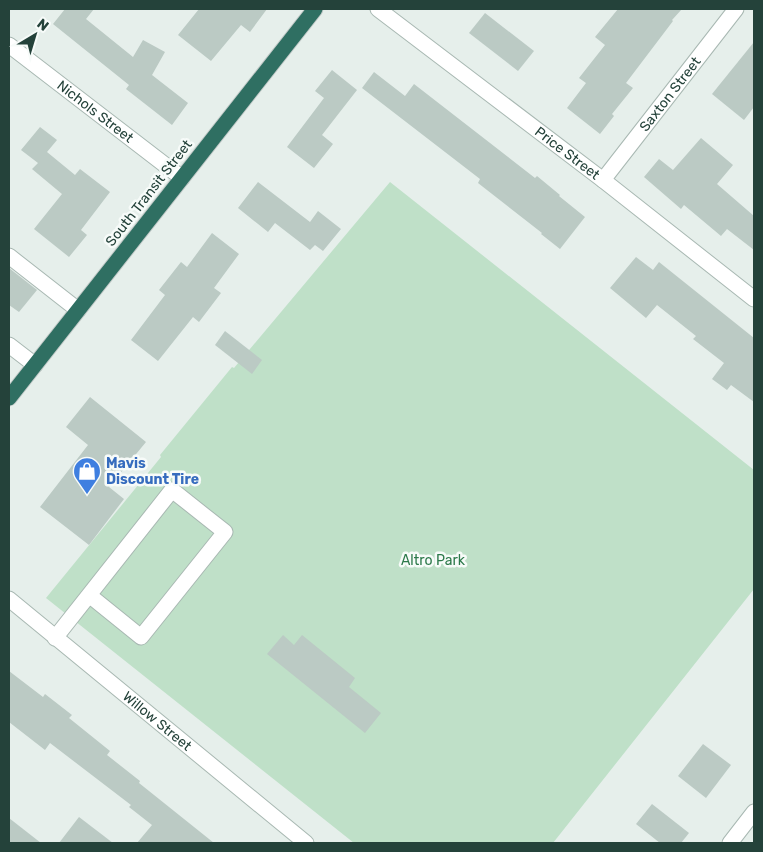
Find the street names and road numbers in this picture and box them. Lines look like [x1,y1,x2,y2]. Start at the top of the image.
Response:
street label: Saxton Street [636,53,705,135]
street label: Nichols Street [54,77,137,147]
street label: Price Street [532,123,604,183]
street label: South Transit Street [102,136,196,250]
street label: Willow Street [119,688,196,754]

